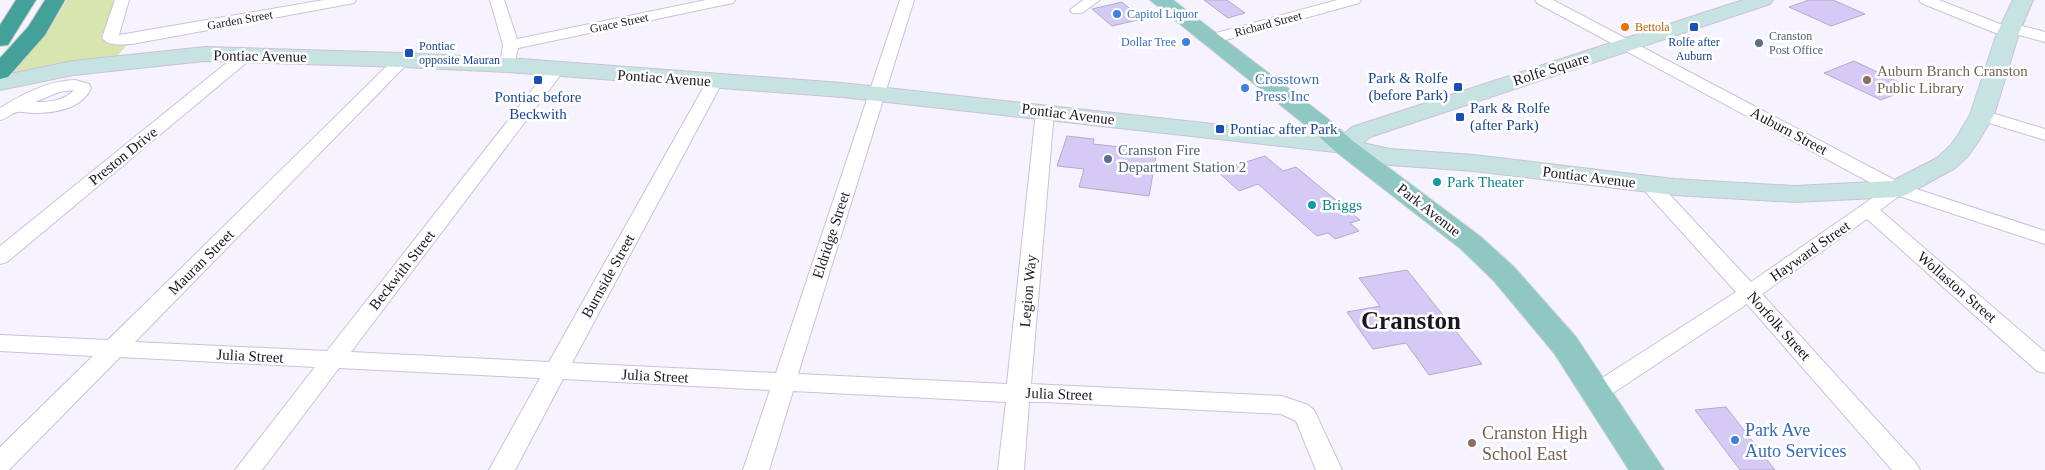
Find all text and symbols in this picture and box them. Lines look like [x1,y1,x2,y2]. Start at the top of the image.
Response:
street label: Garden Street [206,7,275,33]
place label: Capitol Liquor [1127,7,1198,21]
marker: Capitol Liquor [1111,8,1123,20]
street label: Richard Street [1233,8,1304,40]
street label: Grace Street [588,10,650,36]
place label: Bettola [1635,20,1670,34]
marker: Bettola [1619,21,1631,33]
marker: Rolfe after Auburn [1688,21,1700,33]
place label: Cranston Post Office [1769,29,1823,57]
place label: Dollar Tree [1121,35,1176,49]
place label: Rolfe after Auburn [1668,35,1720,63]
marker: Dollar Tree [1180,36,1192,48]
marker: Cranston Post Office [1753,37,1765,49]
place label: Pontiac opposite Mauran [419,39,500,67]
street label: Pontiac Avenue [213,47,307,65]
marker: Pontiac opposite Mauran [403,47,415,59]
street label: Rolfe Square [1511,49,1591,89]
place label: Auburn Branch Cranston Public Library [1877,63,2028,96]
street label: Pontiac Avenue [617,67,712,89]
place label: Park & Rolfe (before Park) [1368,70,1448,104]
place label: Crosstown Press Inc [1255,71,1320,104]
marker: Pontiac before Beckwith [532,74,544,86]
marker: Auburn Branch Cranston Public Library [1861,74,1873,86]
marker: Park & Rolfe (before Park) [1452,81,1464,93]
marker: Crosstown Press Inc [1239,82,1251,94]
place label: Pontiac before Beckwith [494,89,582,122]
street label: Pontiac Avenue [1021,100,1116,128]
place label: Park & Rolfe (after Park) [1470,100,1550,134]
street label: Auburn Street [1748,104,1831,158]
marker: Park & Rolfe (after Park) [1454,111,1466,123]
place label: Pontiac after Park [1230,121,1338,137]
street label: Preston Drive [86,123,161,188]
marker: Pontiac after Park [1214,123,1226,135]
place label: Cranston Fire Department Station 2 [1118,142,1246,175]
marker: Cranston Fire Department Station 2 [1102,153,1114,165]
street label: Pontiac Avenue [1542,163,1637,191]
place label: Park Theater [1447,174,1524,190]
marker: Park Theater [1431,176,1443,188]
street label: Park Avenue [1394,180,1464,240]
street label: Eldridge Street [809,189,853,280]
place label: Briggs [1322,197,1362,213]
marker: Briggs [1306,199,1318,211]
street label: Hayward Street [1767,217,1854,284]
street label: Mauran Street [165,226,237,298]
street label: Beckwith Street [366,227,438,313]
street label: Burnside Street [578,231,638,321]
street label: Wollaston Street [1914,248,2000,326]
street label: Legion Way [1017,253,1039,328]
street label: Norfolk Street [1744,289,1814,364]
district label: Cranston [1361,307,1461,334]
street label: Julia Street [216,346,285,366]
street label: Julia Street [621,366,690,386]
street label: Julia Street [1025,385,1094,403]
place label: Park Ave Auto Services [1745,420,1846,461]
place label: Cranston High School East [1482,423,1588,464]
marker: Park Ave Auto Services [1729,434,1741,446]
marker: Cranston High School East [1466,437,1478,449]

